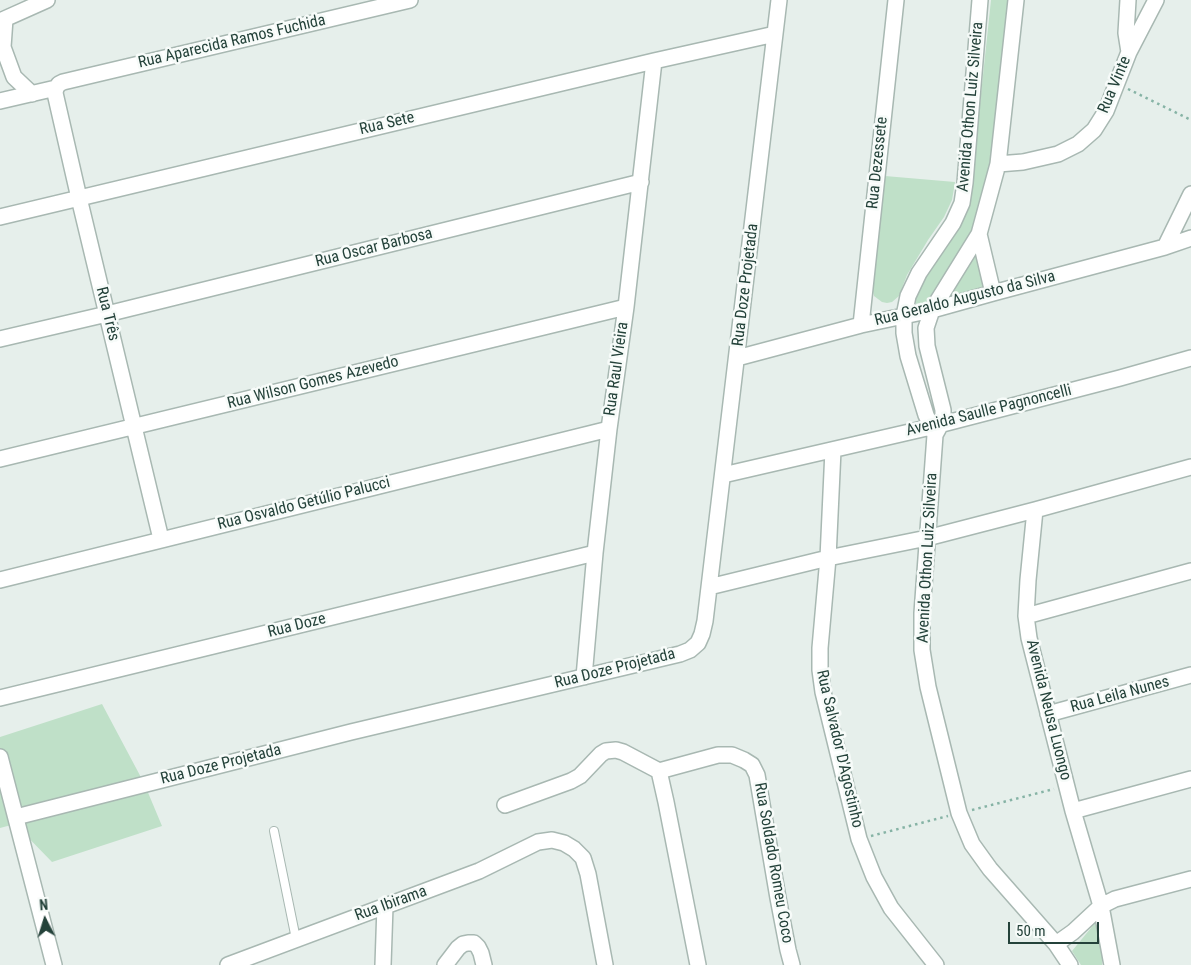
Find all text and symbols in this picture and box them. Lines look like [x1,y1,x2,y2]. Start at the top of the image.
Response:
street label: Rua Aparecida Ramos Fuchida [136,11,328,73]
street label: Avenida Othon Luiz Silveira [954,21,988,193]
street label: Rua Vinte [1094,54,1136,116]
street label: Rua Sete [358,108,416,140]
street label: Rua Dezessete [864,116,892,210]
street label: Rua Doze Projetada [729,223,763,347]
street label: Rua Oscar Barbosa [313,224,435,272]
street label: Rua Geraldo Augusto da Silva [873,267,1057,331]
street label: Rua Três [91,285,123,343]
street label: Rua Raul Vieira [601,321,633,417]
street label: Rua Wilson Gomes Azevedo [225,352,401,414]
street label: Avenida Saulle Pagnoncelli [904,381,1074,441]
street label: Avenida Othon Luiz Silveira [914,472,942,644]
street label: Rua Osvaldo Getúlio Palucci [216,473,392,535]
street label: Rua Doze [266,610,328,642]
street label: Avenida Neusa Luongo [1021,638,1075,782]
street label: Rua Doze Projetada [553,645,677,693]
street label: Rua Salvador D'Agostinho [811,668,867,830]
street label: Rua Leila Nunes [1068,673,1172,717]
street label: Rua Doze Projetada [159,741,283,789]
street label: Rua Soldado Romeu Coco [749,781,797,945]
street label: Rua Ibirama [352,882,430,926]
north arrow [20,895,70,945]
text: N [39,897,49,913]
scale bar [1011,912,1102,944]
text: 50 m [1016,922,1046,940]

